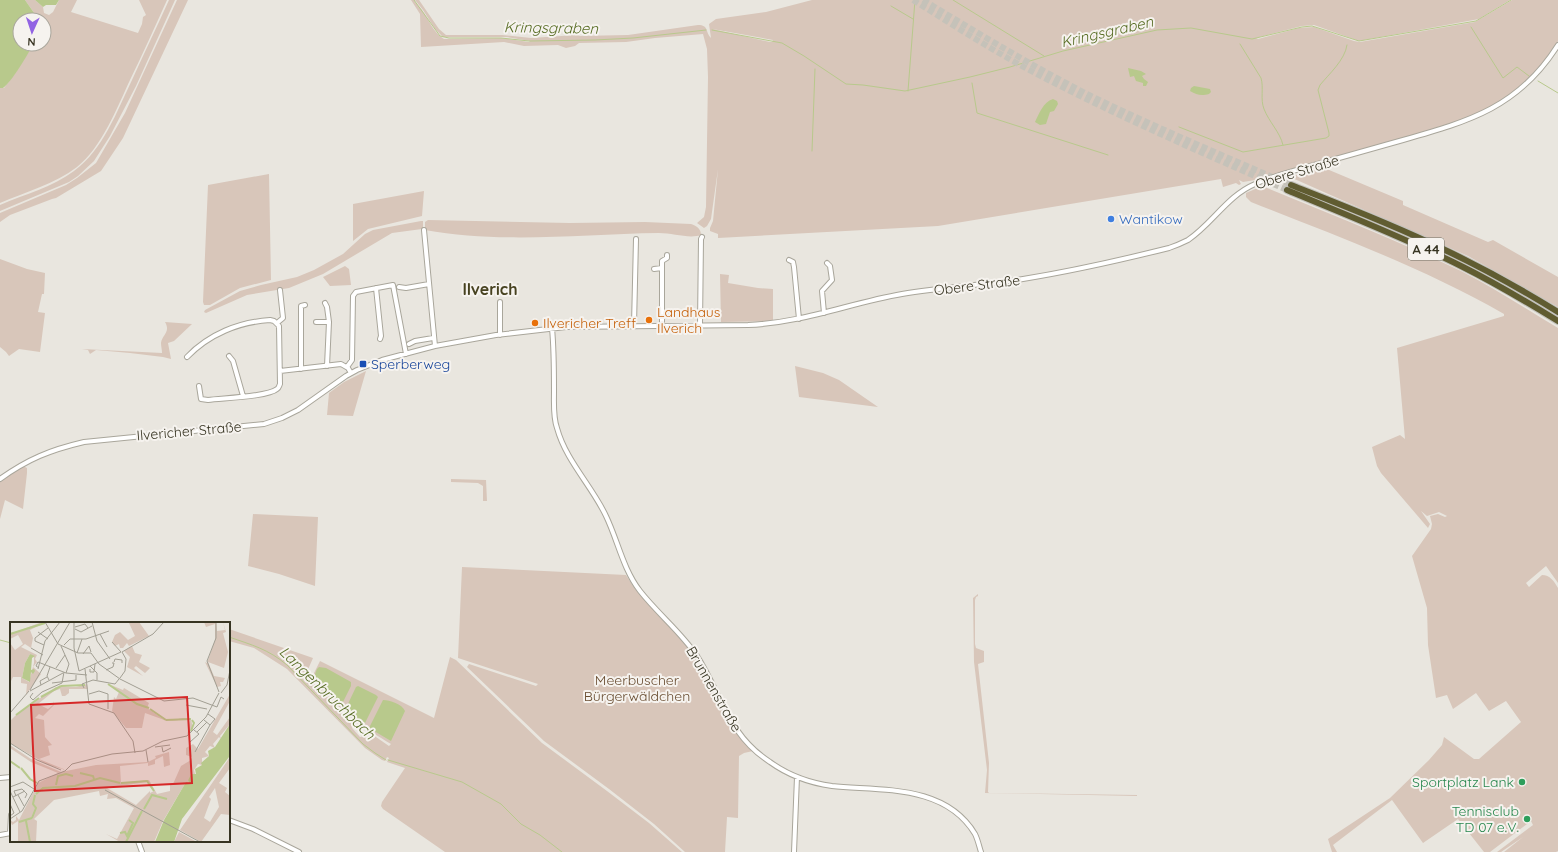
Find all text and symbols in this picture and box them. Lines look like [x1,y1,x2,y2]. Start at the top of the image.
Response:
north arrow [12,12,52,52]
water label: Kringsgraben [1059,12,1155,51]
water label: Kringsgraben [504,17,599,38]
text: N [27,35,36,49]
street label: Obere Straße [1253,151,1341,193]
place label: Wantikow [1119,210,1183,228]
marker: Wantikow [1106,214,1116,224]
road number: A 44 [1408,238,1444,260]
street label: Obere Straße [933,271,1021,299]
district label: Ilverich [462,279,518,299]
place label: Landhaus Ilverich [657,303,720,337]
place label: Ilvericher Treff [543,314,636,332]
marker: Landhaus Ilverich [644,315,654,325]
marker: Ilvericher Treff [530,318,540,328]
place label: Sperberweg [371,355,450,373]
marker: Sperberweg [358,359,368,369]
street label: Ilvericher Straße [136,417,242,445]
inset map [10,622,230,842]
water label: Langenbruchbach [275,642,380,744]
street label: Brunnenstraße [682,643,746,735]
park label: Meerbuscher Bürgerwäldchen [584,671,690,705]
place label: Sportplatz Lank [1412,773,1514,791]
marker: Sportplatz Lank [1517,777,1527,787]
place label: Tennisclub TD 07 e.V. [1452,802,1519,836]
marker: Tennisclub TD 07 e.V. [1522,814,1532,824]

